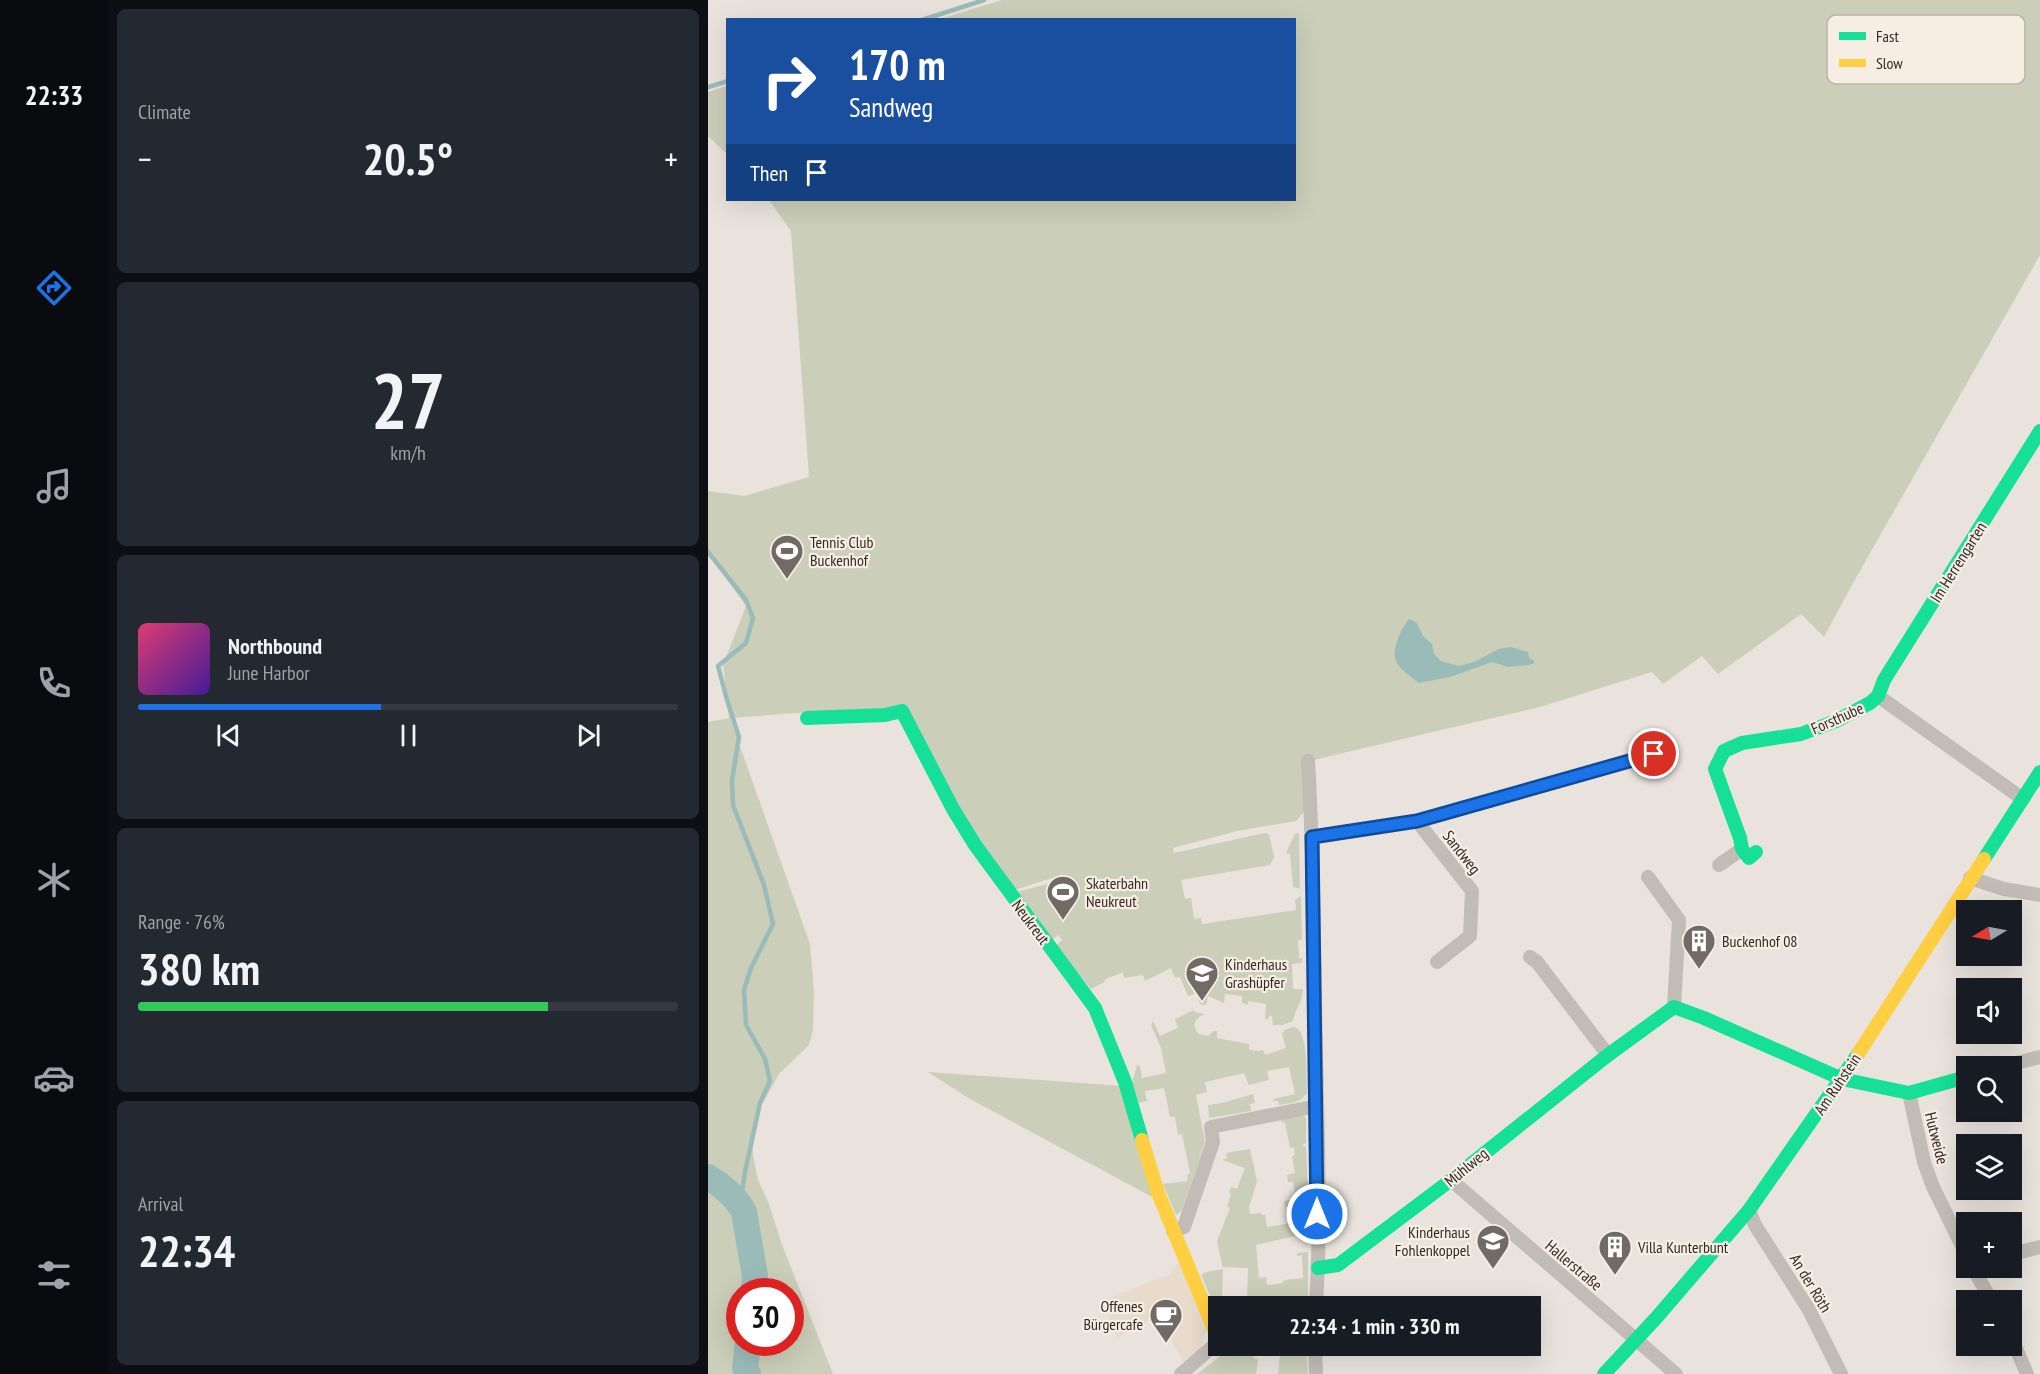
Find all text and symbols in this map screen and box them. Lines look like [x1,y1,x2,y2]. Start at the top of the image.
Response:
legend [1827,15,2025,84]
text: Fast [1876,26,1899,46]
text: 170 m [849,37,946,92]
icon: right [750,42,828,120]
text: Slow [1876,53,1903,73]
text: 22:33 [25,78,83,112]
text: Sandweg [849,90,933,124]
text: Climate [138,99,191,125]
text: 20.5° [363,129,453,187]
text: − [138,137,152,180]
text: + [664,137,678,180]
icon: arrive [800,156,833,189]
text: Then [750,159,788,187]
icon: directions [33,267,75,309]
text: 27 [371,350,445,451]
text: km/h [390,440,426,466]
icon: music [33,465,75,507]
street label: Im Herrengarten [1925,518,1991,606]
place label: Tennis Club Buckenhof [810,532,873,570]
sports icon: Tennis Club Buckenhof [769,533,805,580]
text: Northbound [228,632,322,660]
text: June Harbor [228,660,310,686]
icon: phone [33,662,75,704]
street label: Forsthube [1808,698,1866,738]
icon: previous [212,719,245,752]
icon: pause [392,719,425,752]
icon: next [572,719,605,752]
pin [1628,728,1679,779]
icon: arrive [1637,737,1670,770]
street label: Sandweg [1439,826,1485,878]
icon: climate [33,859,75,901]
place label: Skaterbahn Neukreut [1086,873,1148,911]
sports icon: Skaterbahn Neukreut [1045,874,1081,921]
street label: Neukreut [1008,896,1055,949]
north arrow [1956,900,2022,966]
map controls [1956,900,2022,1356]
text: Range · 76% [138,909,225,935]
building icon: Buckenhof 08 [1681,923,1717,970]
place label: Buckenhof 08 [1722,931,1798,951]
text: 380 km [138,939,260,997]
place label: Kinderhaus Grashüpfer [1225,954,1287,992]
school or university icon: Kinderhaus Grashüpfer [1184,955,1220,1002]
button: sound [1956,978,2022,1044]
street label: Am Ruhstein [1809,1049,1865,1119]
button: search [1956,1056,2022,1122]
icon: car [33,1057,75,1099]
street label: Hutweide [1921,1110,1953,1166]
button: layers [1956,1134,2022,1200]
street label: Mühlweg [1440,1143,1492,1191]
position arrow [1285,1182,1349,1246]
text: Arrival [138,1191,183,1217]
button: + [1956,1212,2022,1278]
text: 22:34 [138,1221,235,1279]
place label: Kinderhaus Fohlenkoppel [1395,1222,1470,1260]
school or university icon: Kinderhaus Fohlenkoppel [1475,1223,1511,1270]
building icon: Villa Kunterbunt [1597,1229,1633,1276]
street label: Hallerstraße [1541,1235,1607,1295]
place label: Villa Kunterbunt [1637,1237,1729,1257]
street label: An der Röth [1786,1250,1836,1316]
icon: filters [33,1254,75,1296]
speed limit sign: 30 [726,1278,804,1356]
button: − [1956,1290,2022,1356]
place label: Offenes Bürgercafe [1084,1296,1143,1334]
cafe icon: Offenes Bürgercafe [1148,1297,1184,1344]
text: 22:34 · 1 min · 330 m [1289,1312,1460,1340]

